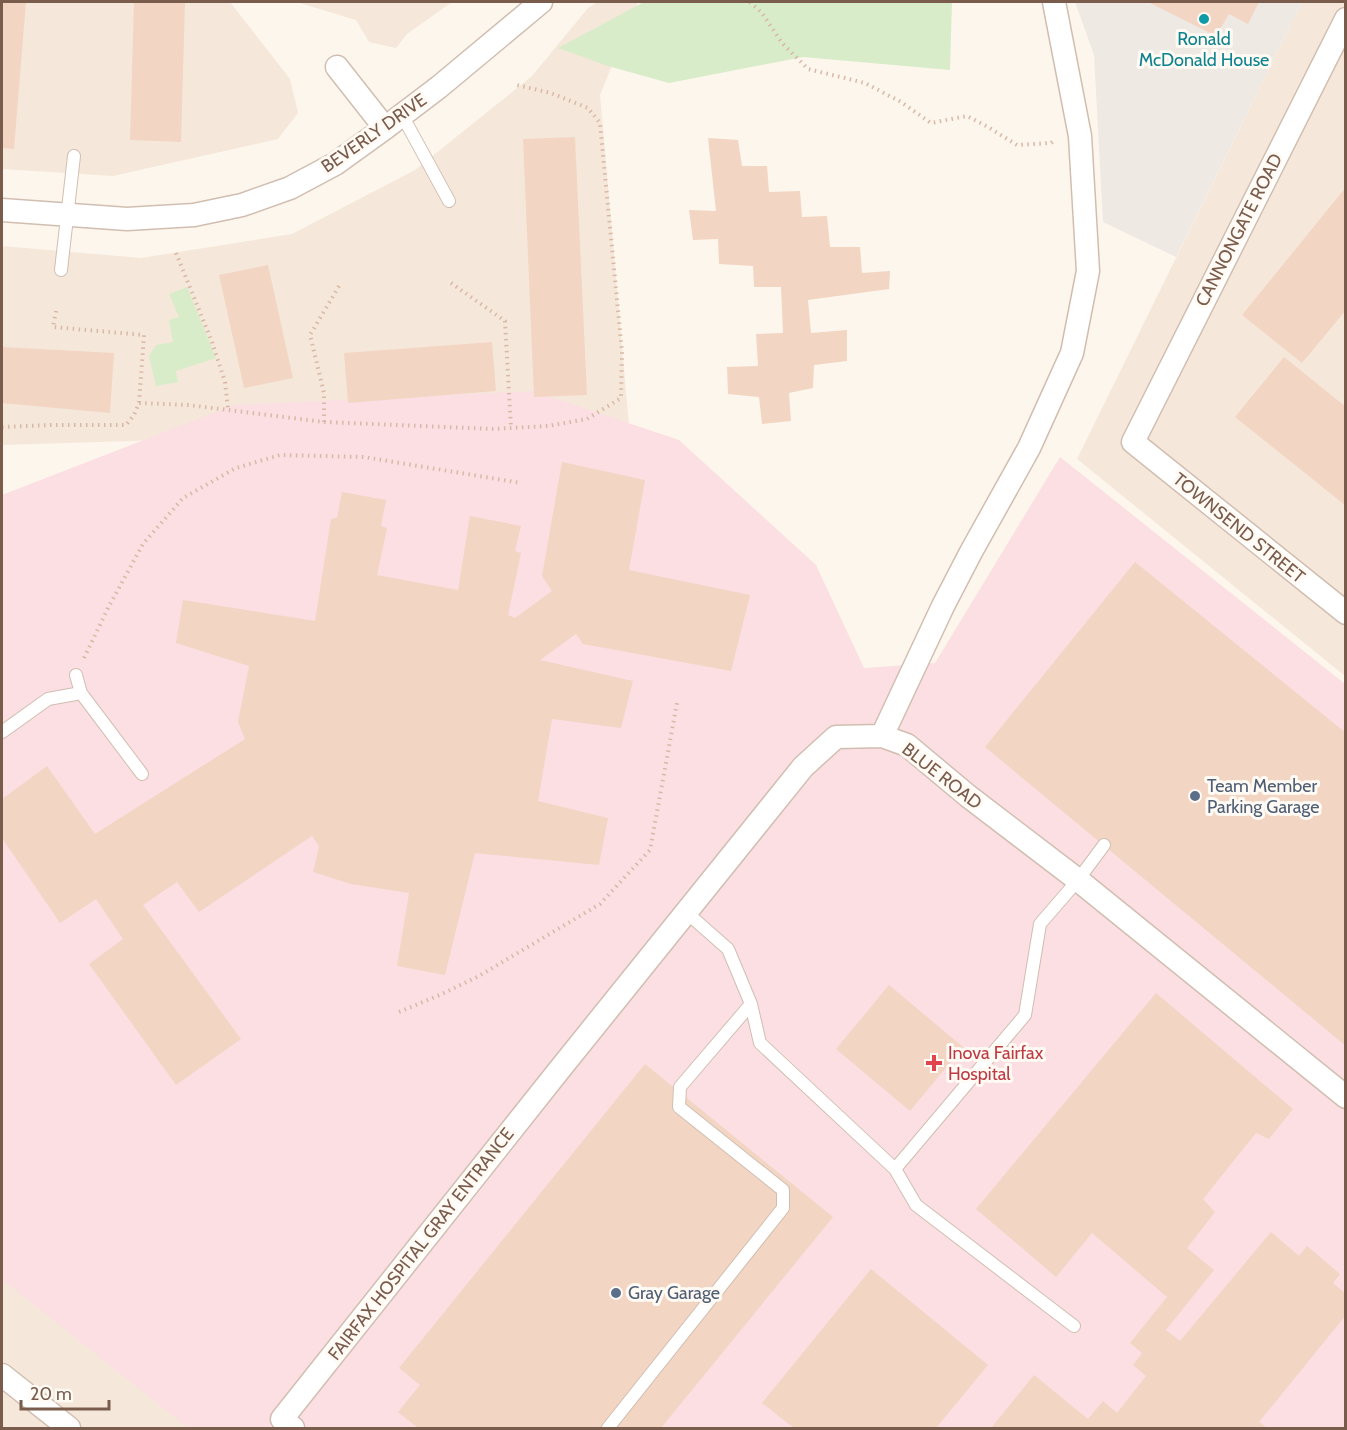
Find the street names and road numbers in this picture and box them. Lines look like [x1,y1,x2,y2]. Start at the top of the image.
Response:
street label: BEVERLY DRIVE [317,89,431,177]
street label: CANNONGATE ROAD [1191,150,1287,310]
street label: TOWNSEND STREET [1169,468,1310,588]
street label: BLUE ROAD [898,738,986,814]
street label: FAIRFAX HOSPITAL GRAY ENTRANCE [323,1123,519,1365]

